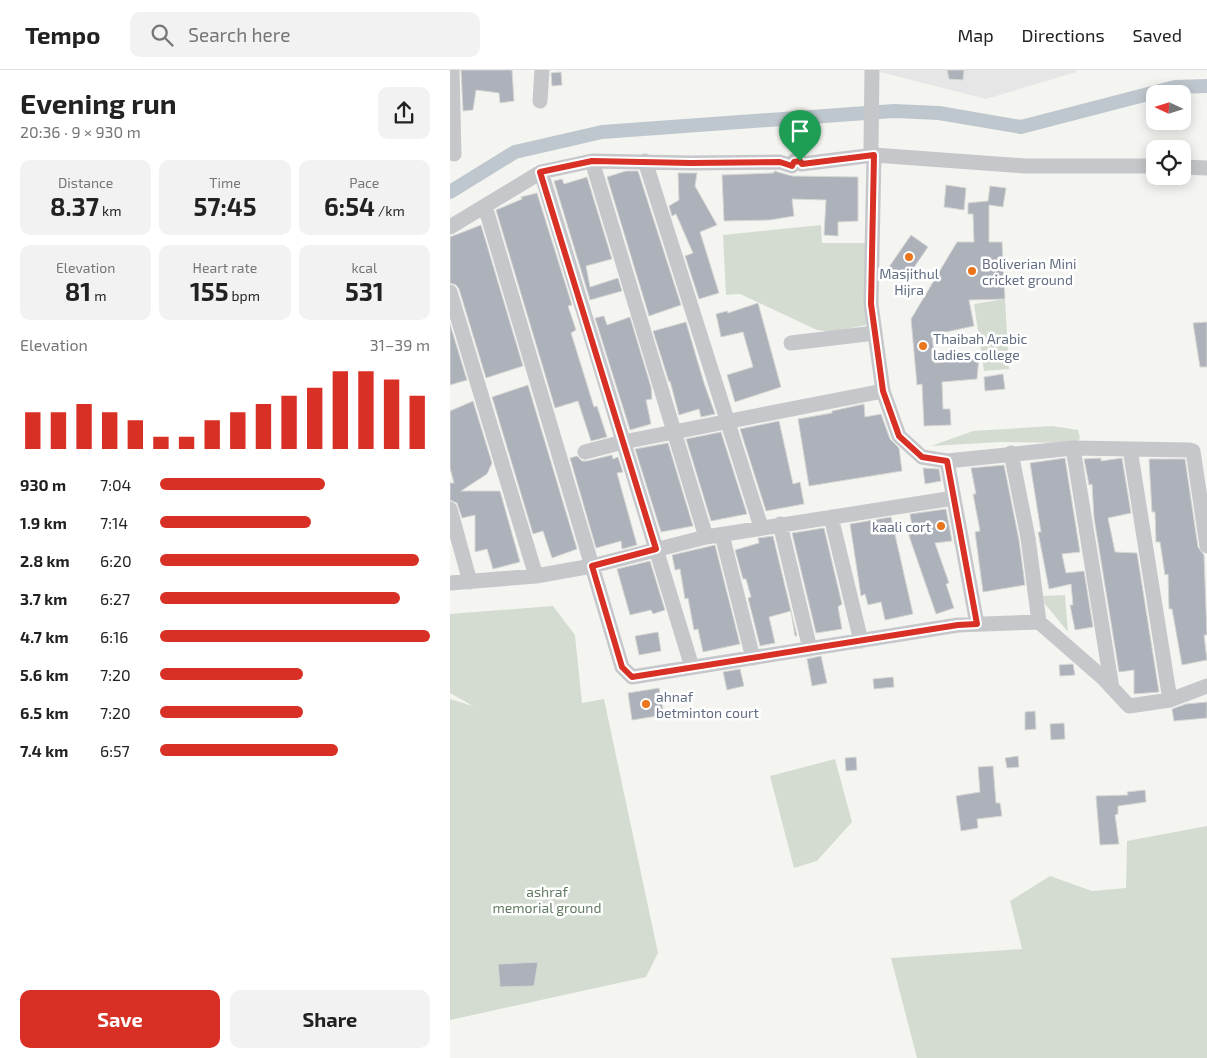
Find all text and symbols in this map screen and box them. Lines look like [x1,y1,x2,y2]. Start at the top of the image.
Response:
search box [130,12,480,57]
text: Tempo [25,20,100,49]
icon: search [148,21,176,49]
text: Search here [188,23,290,46]
text: Map [957,24,994,46]
text: Directions [1022,24,1105,46]
text: Saved [1133,24,1182,46]
north arrow [1146,85,1191,130]
map controls [1146,85,1191,185]
text: Evening run [20,86,177,120]
button: share [378,87,430,139]
pin [779,110,821,161]
icon: arrive [786,117,814,145]
text: 20:36 · 9 × 930 m [20,122,141,141]
button: locate [1146,140,1191,185]
text: Distance [58,174,113,191]
text: Time [209,174,241,191]
text: Pace [349,174,379,191]
text: 8.37 [50,191,99,221]
text: 57:45 [193,191,257,221]
text: 6:54 [324,191,375,221]
text: km [99,202,121,219]
text: /km [375,202,405,219]
marker: Masjithul Hijra [903,251,915,263]
place label: Boliverian Mini cricket ground [982,255,1077,288]
text: Elevation [56,259,115,276]
text: Heart rate [193,259,257,276]
text: kcal [352,259,377,276]
place label: Masjithul Hijra [879,265,940,298]
marker: Boliverian Mini cricket ground [966,265,978,277]
text: 81 [65,276,91,306]
text: 155 [190,276,228,306]
text: 531 [345,276,384,306]
text: m [91,287,107,304]
text: bpm [228,287,260,304]
place label: Thaibah Arabic ladies college [933,330,1027,363]
text: Elevation [20,335,88,354]
text: 31–39 m [370,335,430,354]
marker: Thaibah Arabic ladies college [917,340,929,352]
text: 930 m [20,475,66,494]
text: 7:04 [100,475,131,494]
text: 1.9 km [20,513,67,532]
text: 7:14 [100,513,128,532]
place label: kaali cort [872,518,931,535]
marker: kaali cort [935,520,947,532]
text: 2.8 km [20,551,70,570]
text: 6:20 [100,551,132,570]
text: 3.7 km [20,589,67,608]
text: 6:27 [100,589,130,608]
text: 4.7 km [20,627,69,646]
text: 6:16 [100,627,128,646]
text: 5.6 km [20,665,69,684]
text: 7:20 [100,665,131,684]
place label: ahnaf betminton court [656,688,759,721]
marker: ahnaf betminton court [640,698,652,710]
text: 6.5 km [20,703,69,722]
text: 7:20 [100,703,131,722]
text: 7.4 km [20,741,68,760]
text: 6:57 [100,741,130,760]
park label: ashraf memorial ground [492,883,602,916]
button: Save [20,990,220,1048]
button: Share [230,990,430,1048]

